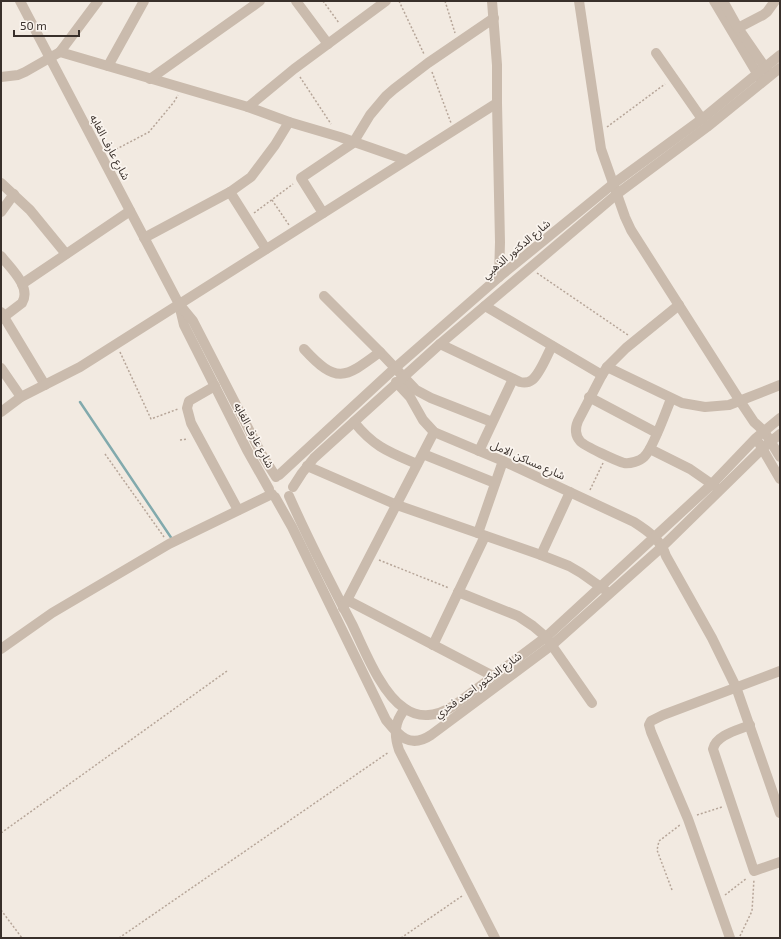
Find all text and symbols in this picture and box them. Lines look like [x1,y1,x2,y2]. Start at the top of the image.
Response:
scale bar [14,12,79,38]
text: 50 m [20,18,47,32]
street label: شارع عارف الغابه [86,112,133,183]
street label: شارع الدكتور الذهبي [479,216,555,284]
street label: شارع عارف الغابه [230,400,277,471]
street label: شارع مساكن الامل [488,437,568,484]
street label: شارع الدكتور احمد فخري [432,649,526,723]

